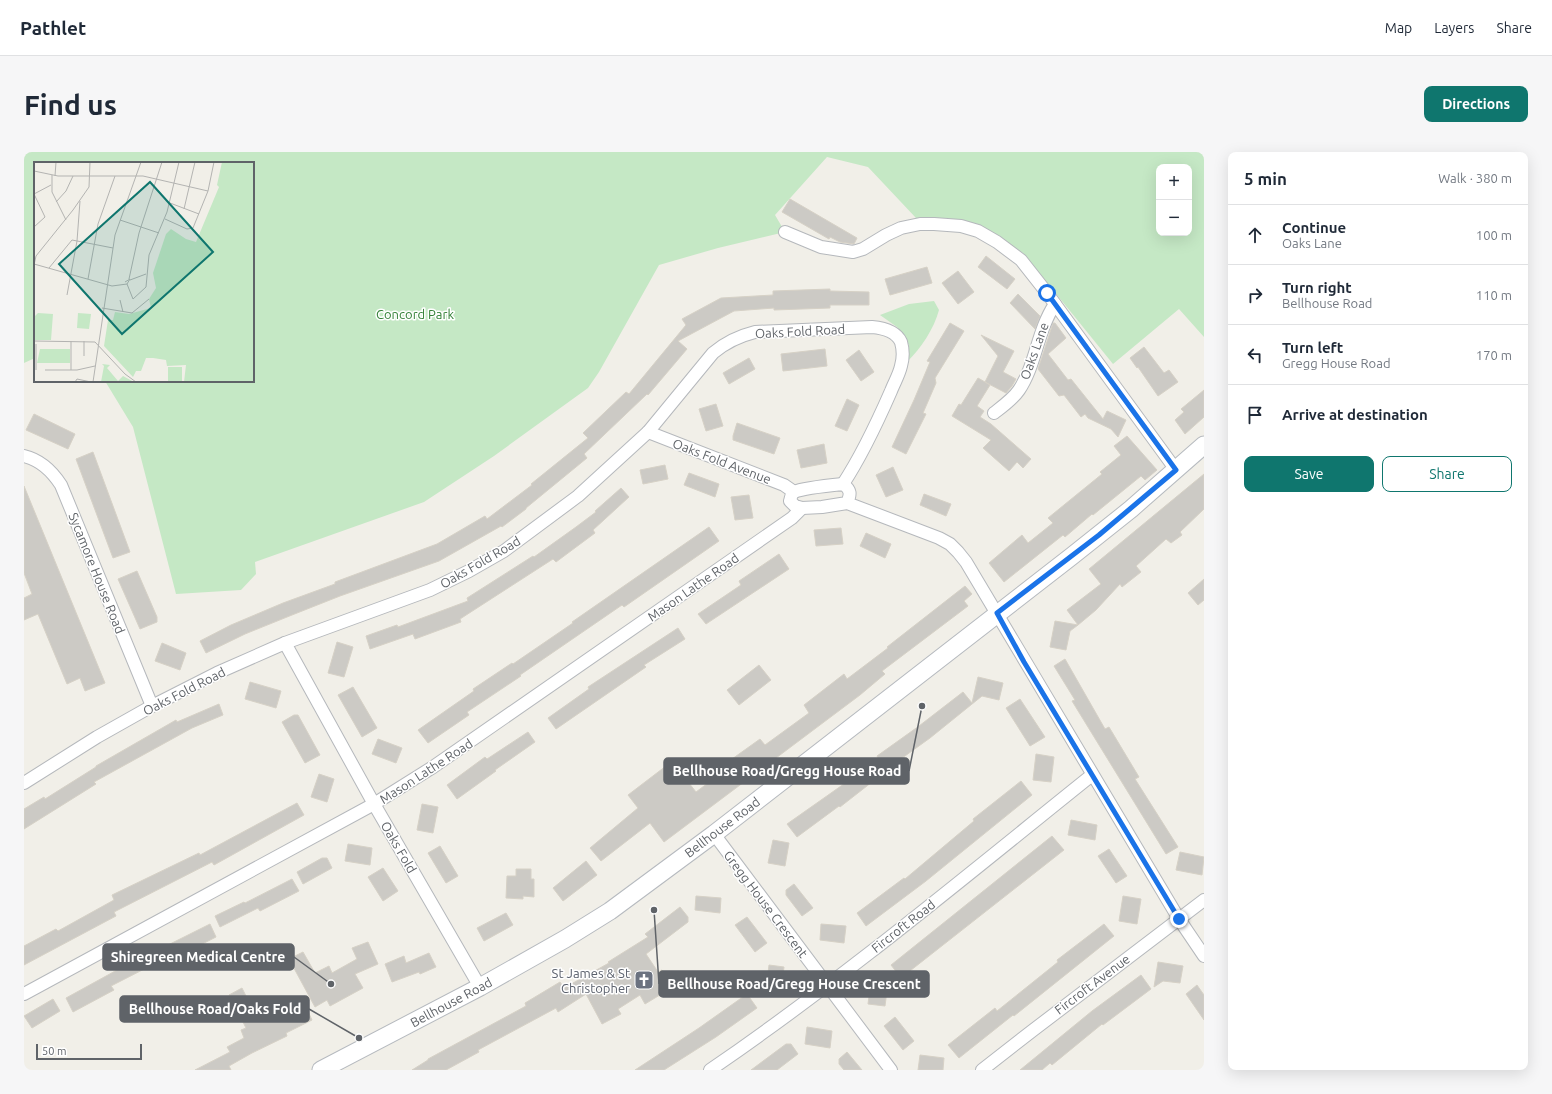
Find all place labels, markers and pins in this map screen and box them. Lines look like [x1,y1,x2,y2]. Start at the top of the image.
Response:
callout: Bellhouse Road/Gregg House Road [664,758,909,784]
callout: Shiregreen Medical Centre [103,944,294,970]
place label: St James & St Christopher [552,966,630,995]
church icon: St James & St Christopher [633,969,655,991]
callout: Bellhouse Road/Gregg House Crescent [659,971,929,997]
callout: Bellhouse Road/Oaks Fold [120,996,309,1022]

